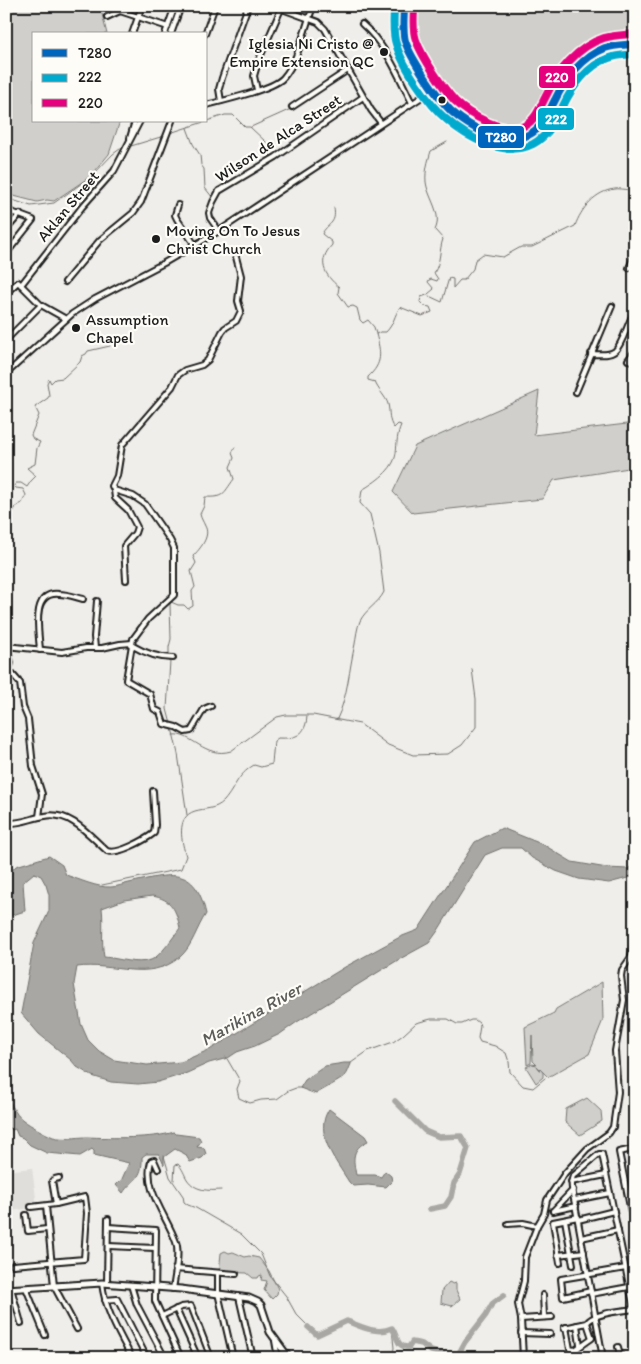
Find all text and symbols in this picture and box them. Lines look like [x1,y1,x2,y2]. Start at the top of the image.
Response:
legend [32,32,208,122]
place label: Iglesia Ni Cristo @ Empire Extension QC [230,34,374,71]
text: T280 [78,44,112,62]
marker: Iglesia Ni Cristo @ Empire Extension QC [378,46,390,58]
line badge: 220 [538,65,576,89]
text: 222 [78,68,102,86]
text: 220 [545,69,569,86]
street label: Wilson de Alca Street [211,90,345,186]
text: 220 [78,94,103,112]
unlabelled marker [437,95,447,105]
line badge: 222 [537,107,575,131]
text: 222 [545,111,568,128]
line badge: T280 [477,125,525,149]
text: T280 [484,129,517,146]
street label: Aklan Street [33,167,103,245]
place label: Moving On To Jesus Christ Church [166,221,300,258]
marker: Moving On To Jesus Christ Church [150,233,162,245]
place label: Assumption Chapel [86,310,169,347]
marker: Assumption Chapel [70,322,82,334]
water label: Marikina River [197,976,307,1051]

